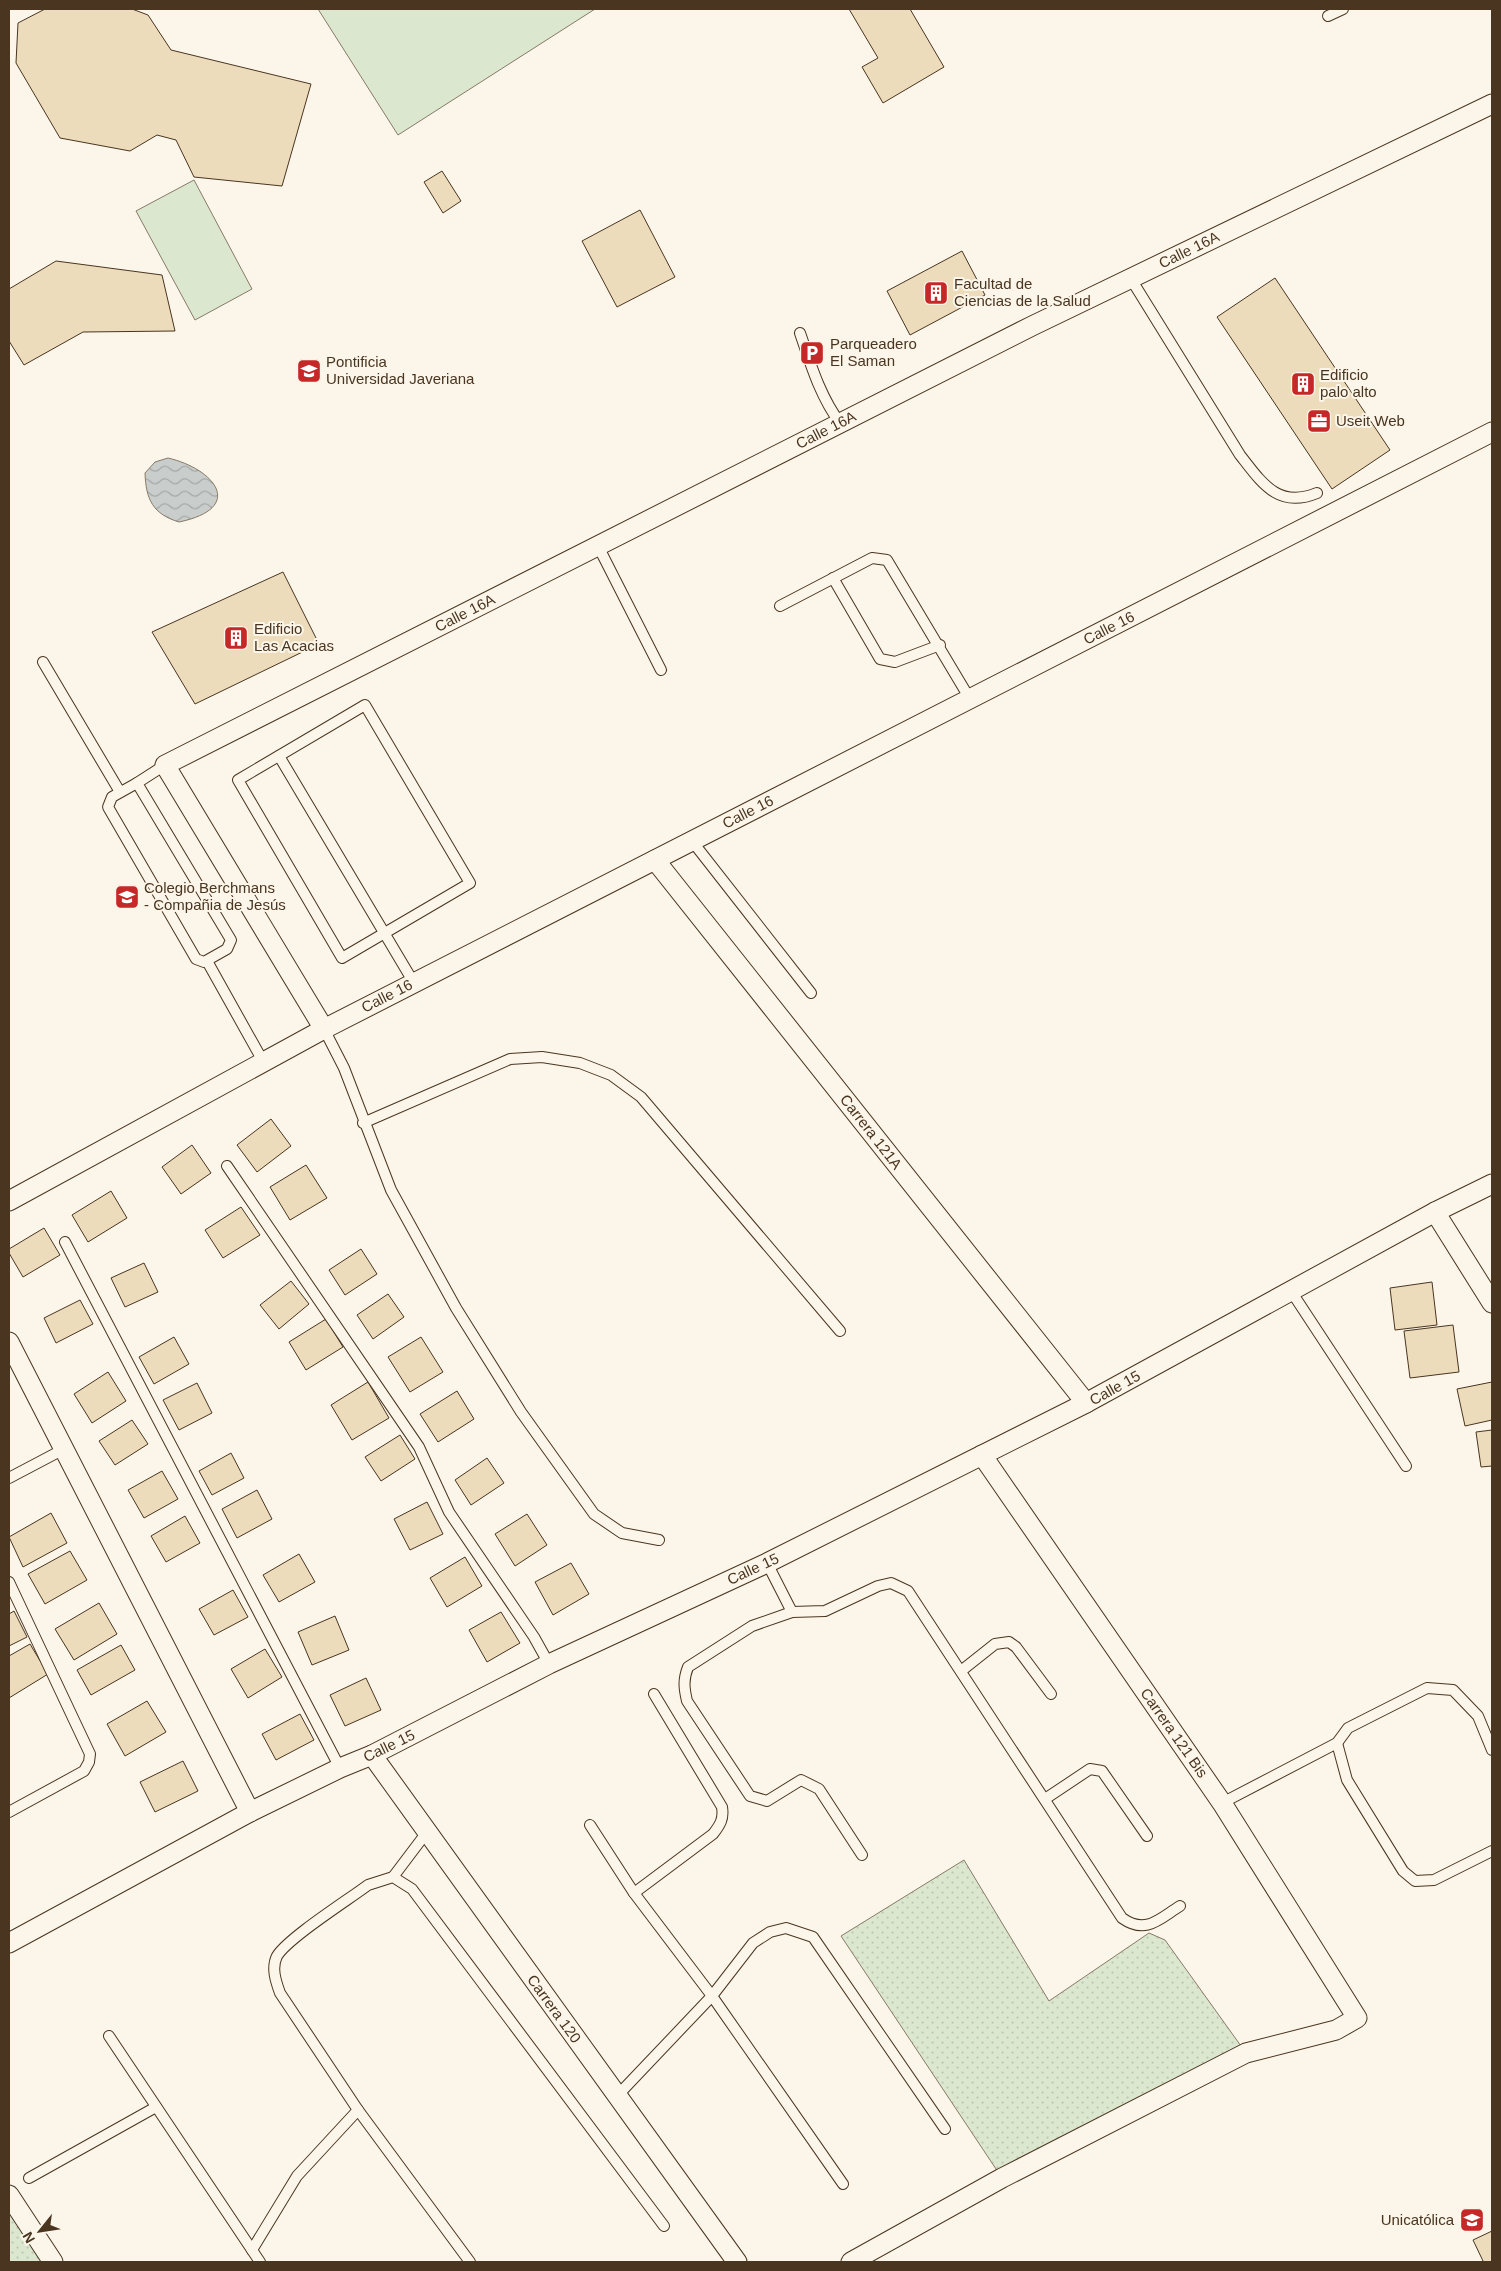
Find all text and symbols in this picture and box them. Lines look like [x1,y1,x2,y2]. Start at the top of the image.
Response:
street label: Calle 16A [1156,228,1222,271]
place label: Facultad de Ciencias de la Salud [954,275,1091,309]
building icon: Facultad de Ciencias de la Salud [923,280,949,306]
place label: Parqueadero El Saman [830,335,917,369]
parking icon: Parqueadero El Saman [799,340,825,366]
place label: Pontificia Universidad Javeriana [326,353,475,387]
school or university icon: Pontificia Universidad Javeriana [296,358,322,384]
place label: Edificio palo alto [1320,366,1377,400]
building icon: Edificio palo alto [1290,371,1316,397]
street label: Calle 16A [793,407,859,452]
office icon: Useit Web [1306,408,1332,434]
place label: Useit Web [1336,412,1405,429]
street label: Calle 16A [432,590,498,635]
street label: Calle 16 [1080,607,1137,648]
place label: Edificio Las Acacias [254,620,334,654]
building icon: Edificio Las Acacias [223,625,249,651]
street label: Calle 16 [719,791,776,832]
place label: Colegio Berchmans - Compañia de Jesús [144,879,286,913]
school or university icon: Colegio Berchmans - Compañia de Jesús [114,884,140,910]
street label: Calle 16 [358,975,415,1016]
street label: Carrera 121A [837,1091,906,1172]
street label: Calle 15 [1087,1367,1143,1408]
street label: Calle 15 [724,1549,781,1588]
street label: Carrera 121 Bis [1137,1685,1211,1781]
street label: Calle 15 [360,1726,417,1765]
street label: Carrera 120 [524,1971,585,2046]
north arrow [15,2206,65,2256]
school or university icon: Unicatólica [1459,2207,1485,2233]
place label: Unicatólica [1381,2211,1455,2228]
text: N [19,2229,38,2246]

